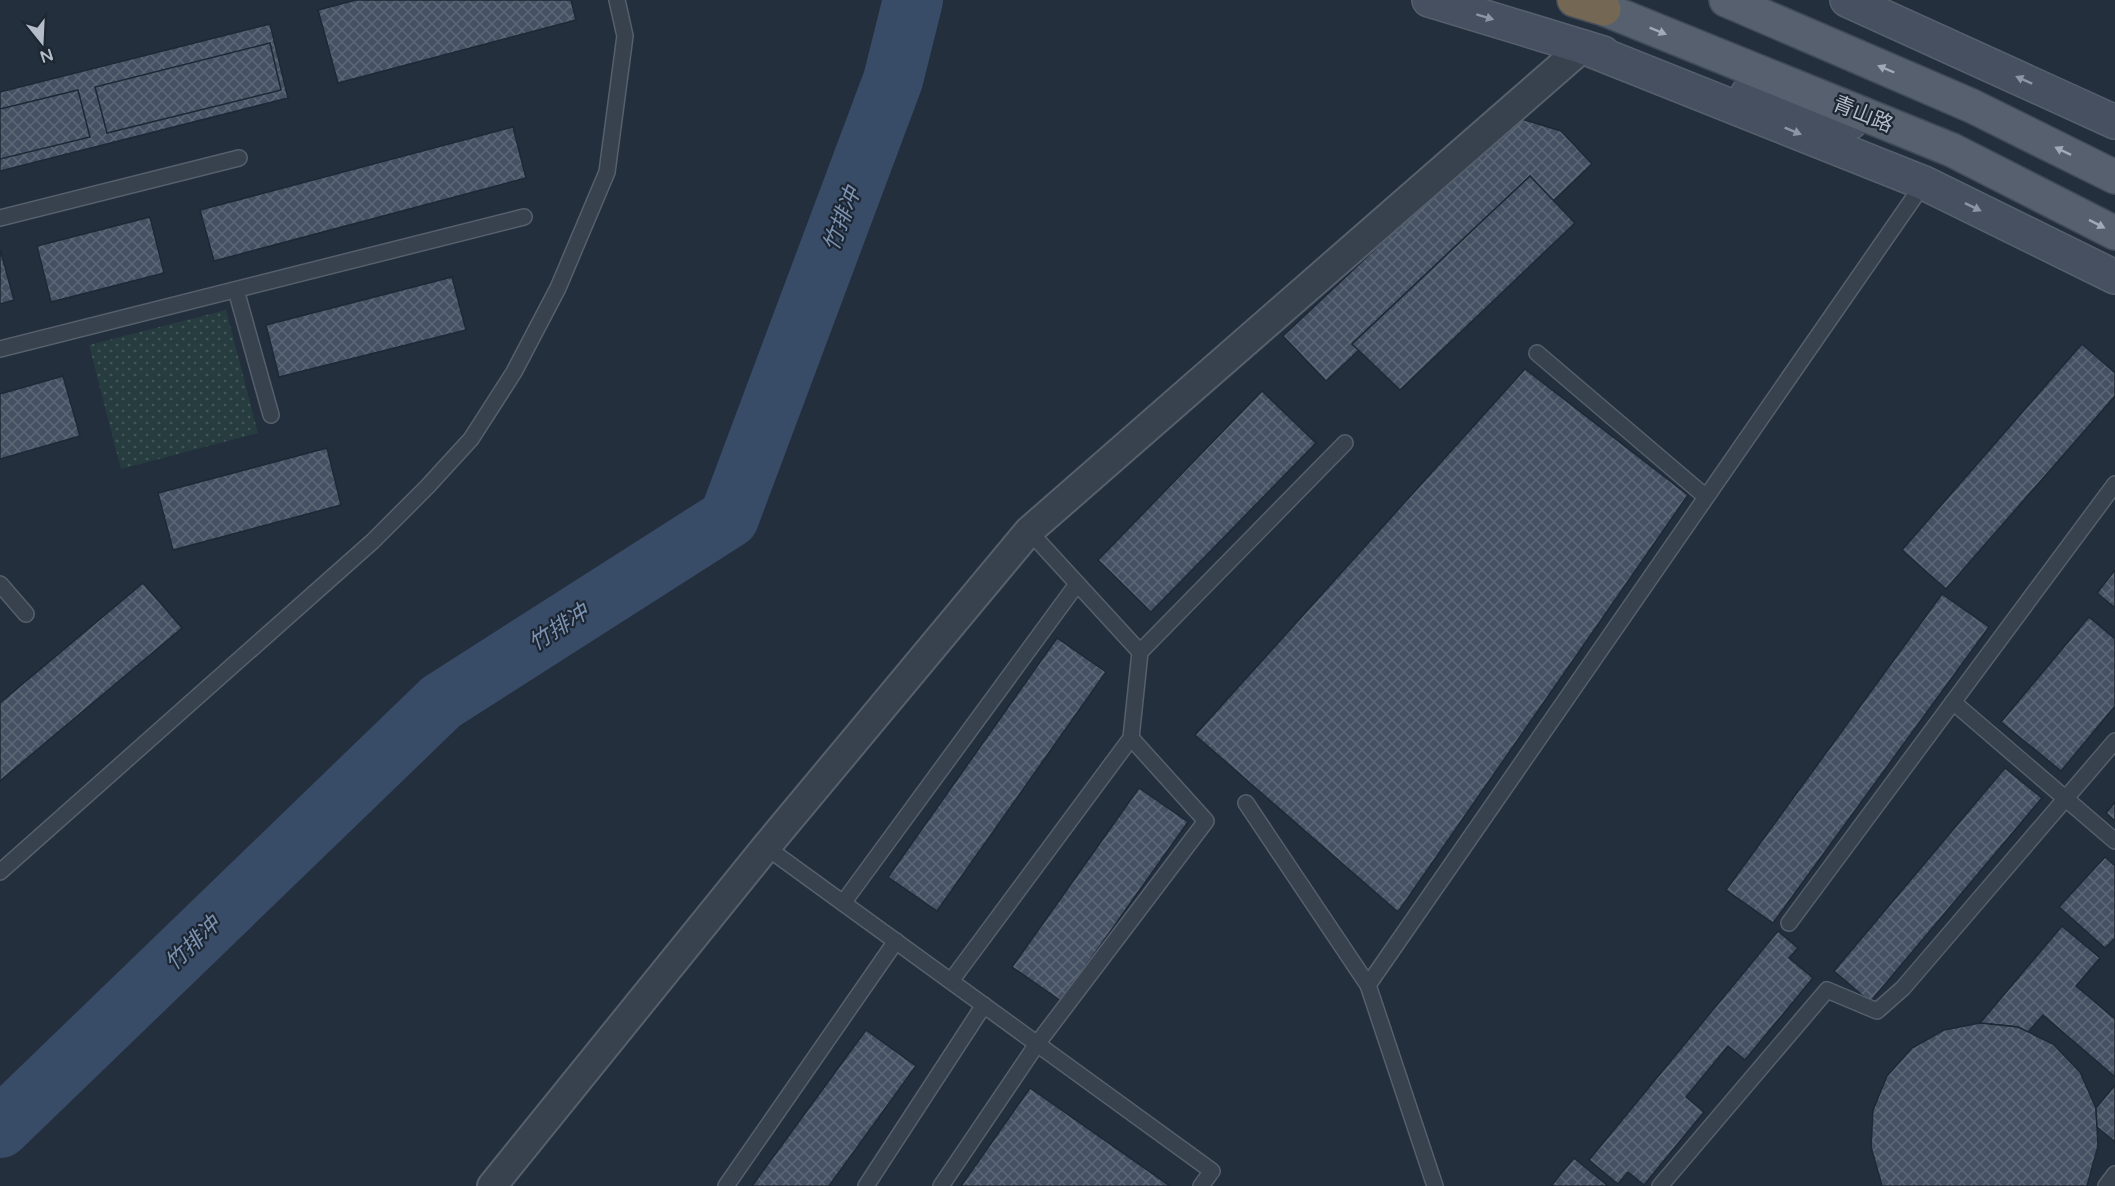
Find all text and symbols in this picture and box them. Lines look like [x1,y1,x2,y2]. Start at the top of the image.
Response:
north arrow [12,12,72,72]
one-way arrow [1476,13,1494,22]
one-way arrow [1649,27,1667,36]
text: N [37,44,56,67]
one-way arrow [1876,64,1894,74]
one-way arrow [2015,76,2032,85]
street label: 青山路 [1829,91,1897,138]
one-way arrow [1784,127,1802,136]
one-way arrow [2054,146,2071,155]
water label: 竹排冲 [818,181,867,255]
one-way arrow [1964,202,1981,211]
one-way arrow [2089,219,2106,229]
water label: 竹排冲 [524,597,596,657]
water label: 竹排冲 [160,909,228,976]

